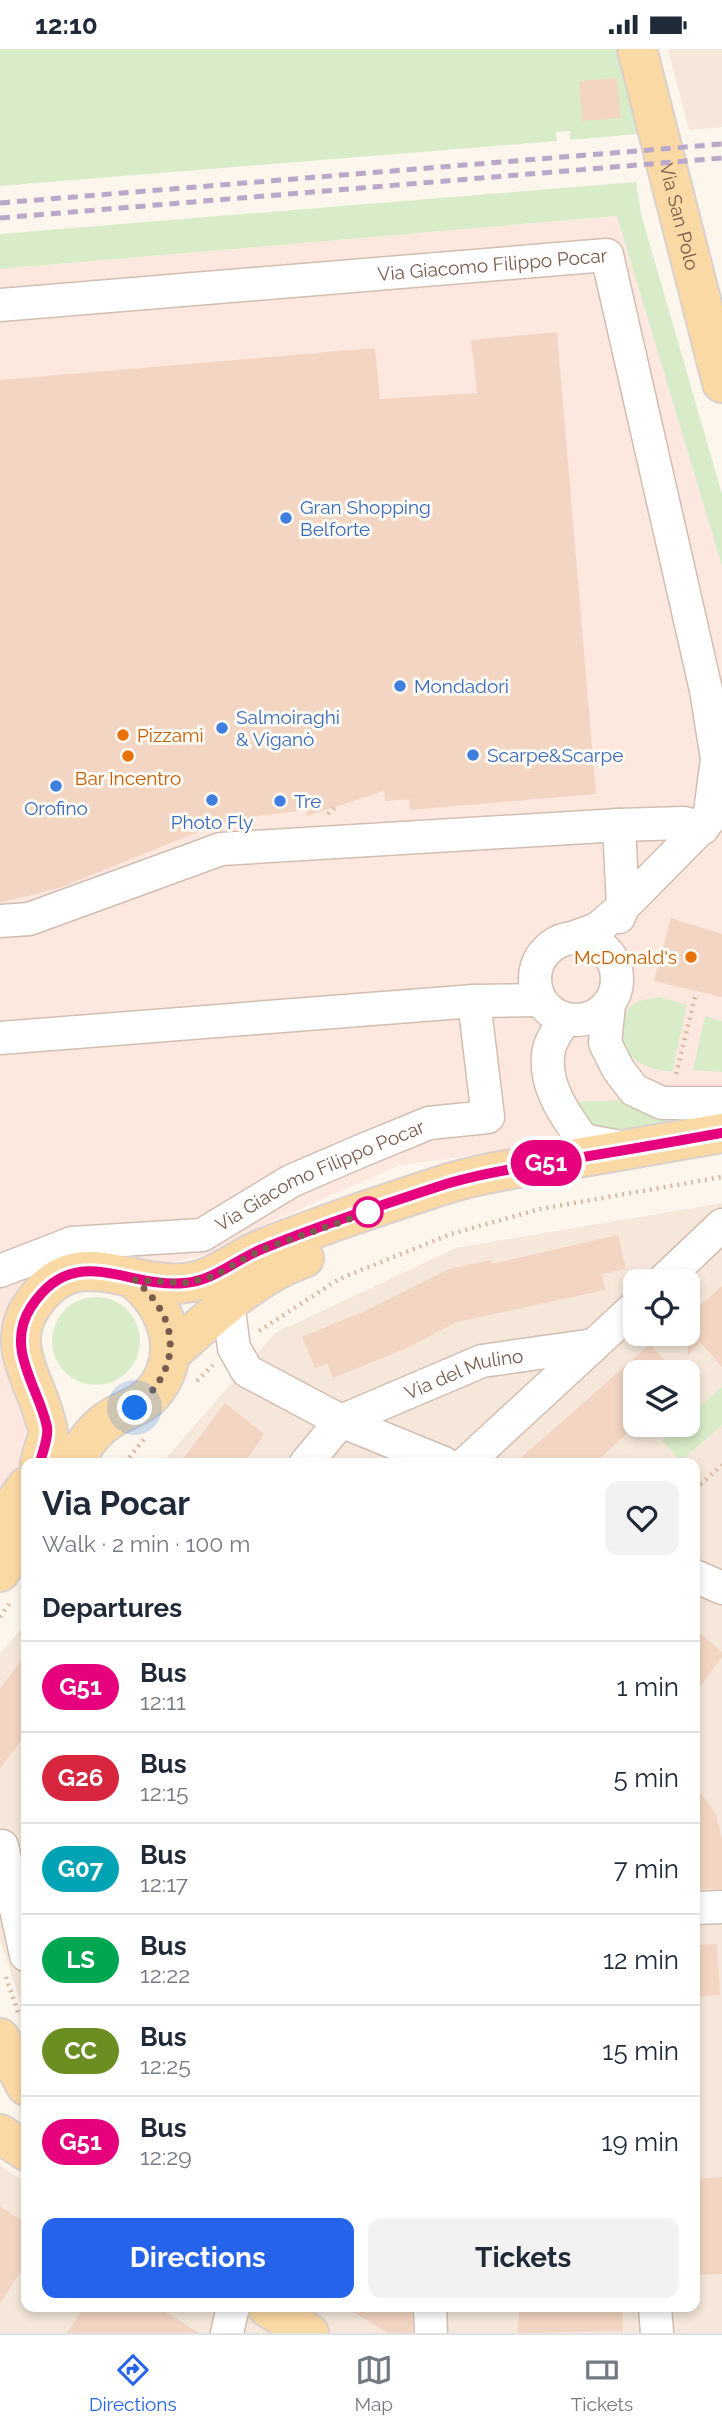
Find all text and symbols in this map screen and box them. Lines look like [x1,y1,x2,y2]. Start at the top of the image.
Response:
text: 12:10 [35,10,98,40]
street label: Via San Polo [655,161,704,272]
street label: Via Giacomo Filippo Pocar [377,244,608,285]
place label: Gran Shopping Belforte [300,496,431,540]
marker: Gran Shopping Belforte [278,510,294,526]
place label: Mondadori [414,675,509,697]
marker: Mondadori [392,678,408,694]
place label: Salmoiraghi & Viganò [236,706,340,750]
marker: Salmoiraghi & Viganò [214,720,230,736]
place label: Pizzamì [137,724,204,746]
marker: Pizzamì [115,727,131,743]
place label: Scarpe&Scarpe [487,744,623,766]
marker: Scarpe&Scarpe [465,747,481,763]
marker: Bar Incentro [120,748,136,764]
place label: Bar Incentro [75,767,181,789]
marker: Orofino [48,778,64,794]
place label: Tre [294,790,321,812]
marker: Photo Fly [204,792,220,808]
marker: Tre [272,793,288,809]
place label: Orofino [24,797,88,819]
place label: Photo Fly [171,811,253,833]
place label: McDonald's [574,946,677,968]
marker: McDonald's [683,949,699,965]
street label: Via Giacomo Filippo Pocar [211,1115,428,1235]
line badge: G51 [506,1140,586,1186]
text: G51 [525,1148,567,1177]
unlabelled marker [353,1197,383,1227]
map controls [623,1269,700,1437]
button: locate [623,1269,700,1346]
street label: Via del Mulino [401,1344,524,1404]
button: layers [623,1360,700,1437]
your location [117,1390,152,1425]
button: heart [605,1481,679,1555]
text: Via Pocar [42,1484,190,1523]
text: Walk · 2 min · 100 m [42,1530,250,1557]
text: Departures [42,1593,182,1623]
text: Bus [140,1658,187,1688]
text: G51 [59,1672,102,1701]
text: 1 min [617,1672,679,1702]
text: 12:11 [140,1688,186,1715]
text: Bus [140,1749,187,1779]
text: G26 [58,1763,103,1792]
text: 5 min [613,1763,679,1793]
text: 12:15 [140,1779,189,1806]
text: Bus [140,1840,187,1870]
text: G07 [58,1854,103,1883]
text: 7 min [614,1854,679,1884]
text: 12:17 [140,1870,188,1897]
text: Bus [140,1931,187,1961]
text: LS [66,1945,95,1974]
text: 12 min [603,1945,679,1975]
text: 12:22 [140,1961,190,1988]
text: Bus [140,2022,187,2052]
text: CC [64,2036,97,2065]
text: 15 min [602,2036,679,2066]
text: 12:25 [140,2052,191,2079]
text: Bus [140,2113,187,2143]
text: G51 [59,2127,102,2156]
text: 19 min [601,2127,679,2157]
text: 12:29 [140,2143,192,2170]
button: Directions [42,2218,354,2298]
button: Tickets [368,2218,679,2298]
tab: Directions [89,2351,177,2415]
tab: Map [354,2351,393,2415]
tab: Tickets [571,2351,633,2415]

